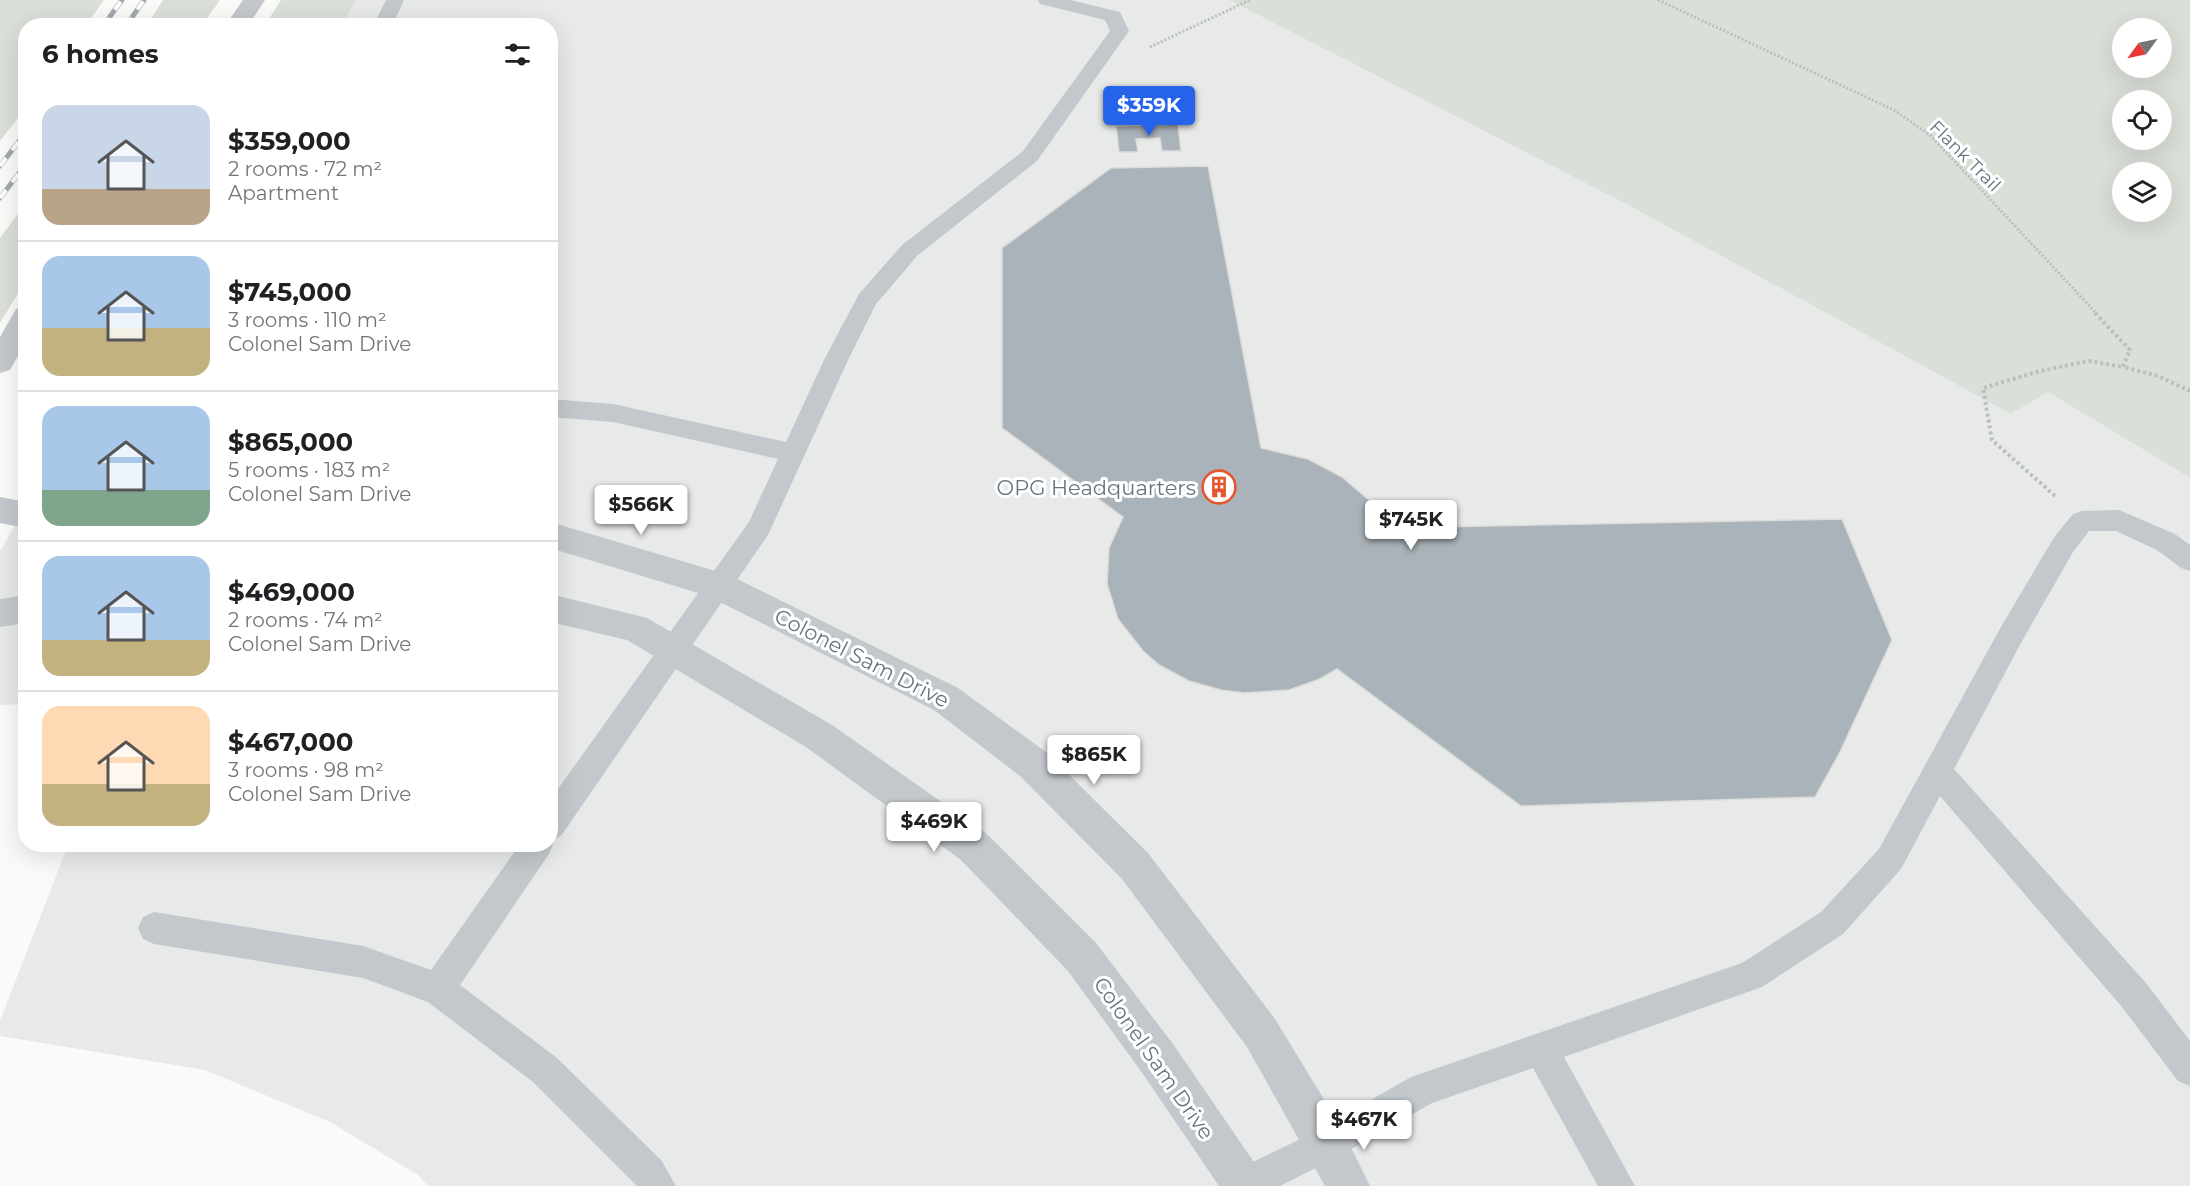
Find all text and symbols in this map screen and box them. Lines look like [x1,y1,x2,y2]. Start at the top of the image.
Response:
north arrow [2112,18,2172,78]
map controls [2112,18,2172,222]
text: 6 homes [42,38,159,70]
icon: filters [501,38,534,71]
pin: $359K [1107,86,1191,137]
button: locate [2112,90,2172,150]
text: $359K [1117,93,1181,117]
street label: Flank Trail [1925,116,2005,196]
text: $359,000 [228,125,351,157]
icon: home [90,129,162,201]
text: 2 rooms · 72 m² [228,157,382,181]
button: layers [2112,162,2172,222]
text: Apartment [228,181,339,205]
text: $745,000 [228,276,352,308]
icon: home [90,280,162,352]
text: 3 rooms · 110 m² [228,308,387,332]
text: Colonel Sam Drive [228,332,411,356]
text: $865,000 [228,426,353,458]
icon: home [90,430,162,502]
text: 5 rooms · 183 m² [228,458,390,482]
building icon: OPG Headquarters [1201,469,1237,505]
place label: OPG Headquarters [997,475,1196,500]
text: Colonel Sam Drive [228,482,411,506]
pin: $566K [599,485,683,536]
text: $566K [609,492,673,516]
pin: $745K [1369,500,1453,551]
text: $745K [1379,507,1443,531]
text: $469,000 [228,576,355,608]
icon: home [90,580,162,652]
street label: Colonel Sam Drive [771,603,953,713]
text: 2 rooms · 74 m² [228,608,383,632]
text: Colonel Sam Drive [228,632,411,656]
text: $467,000 [228,726,354,758]
icon: home [90,730,162,802]
pin: $865K [1052,735,1136,786]
text: $865K [1061,742,1127,766]
text: 3 rooms · 98 m² [228,758,384,782]
text: Colonel Sam Drive [228,782,411,806]
pin: $469K [892,802,976,853]
text: $469K [900,809,968,833]
street label: Colonel Sam Drive [1089,972,1219,1144]
pin: $467K [1322,1100,1406,1151]
text: $467K [1331,1107,1397,1131]

